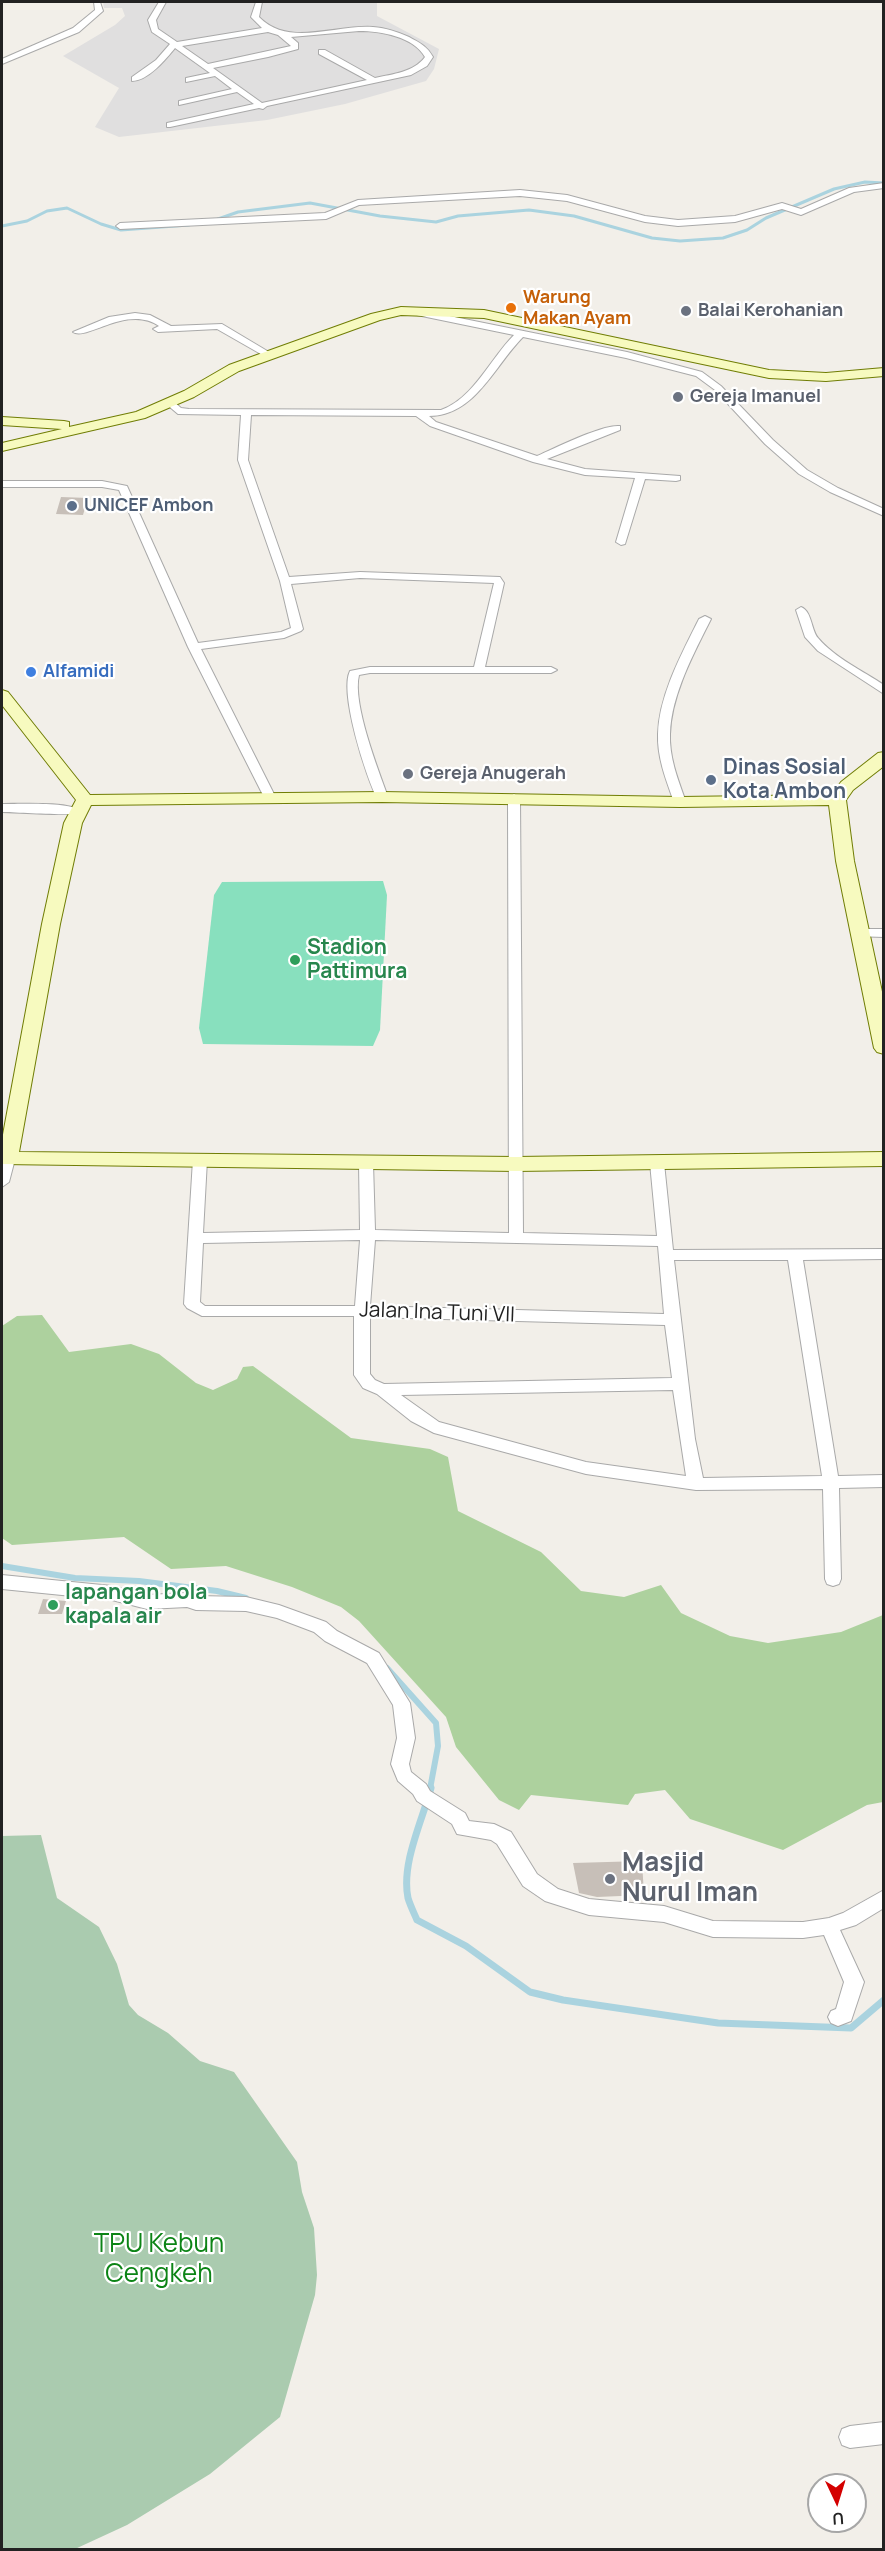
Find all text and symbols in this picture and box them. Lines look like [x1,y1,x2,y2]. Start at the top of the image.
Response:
place label: Warung Makan Ayam [523,287,631,330]
place label: Balai Kerohanian [698,300,843,322]
marker: Warung Makan Ayam [504,301,518,315]
marker: Balai Kerohanian [679,304,693,318]
place label: Gereja Imanuel [690,386,821,408]
marker: Gereja Imanuel [671,390,685,404]
place label: UNICEF Ambon [84,495,214,517]
marker: UNICEF Ambon [65,499,79,513]
place label: Alfamidi [43,661,114,683]
marker: Alfamidi [24,665,38,679]
place label: Dinas Sosial Kota Ambon [723,755,846,805]
place label: Gereja Anugerah [420,763,566,785]
marker: Gereja Anugerah [401,767,415,781]
marker: Dinas Sosial Kota Ambon [704,773,718,787]
place label: Stadion Pattimura [307,935,407,985]
marker: Stadion Pattimura [288,953,302,967]
street label: Jalan Ina Tuni VII [359,1298,515,1328]
place label: lapangan bola kapala air [65,1580,207,1630]
marker: lapangan bola kapala air [46,1598,60,1612]
place label: Masjid Nurul Iman [622,1848,758,1910]
marker: Masjid Nurul Iman [603,1872,617,1886]
park label: TPU Kebun Cengkeh [94,2229,224,2290]
north arrow [807,2473,867,2533]
text: U [832,2508,845,2530]

